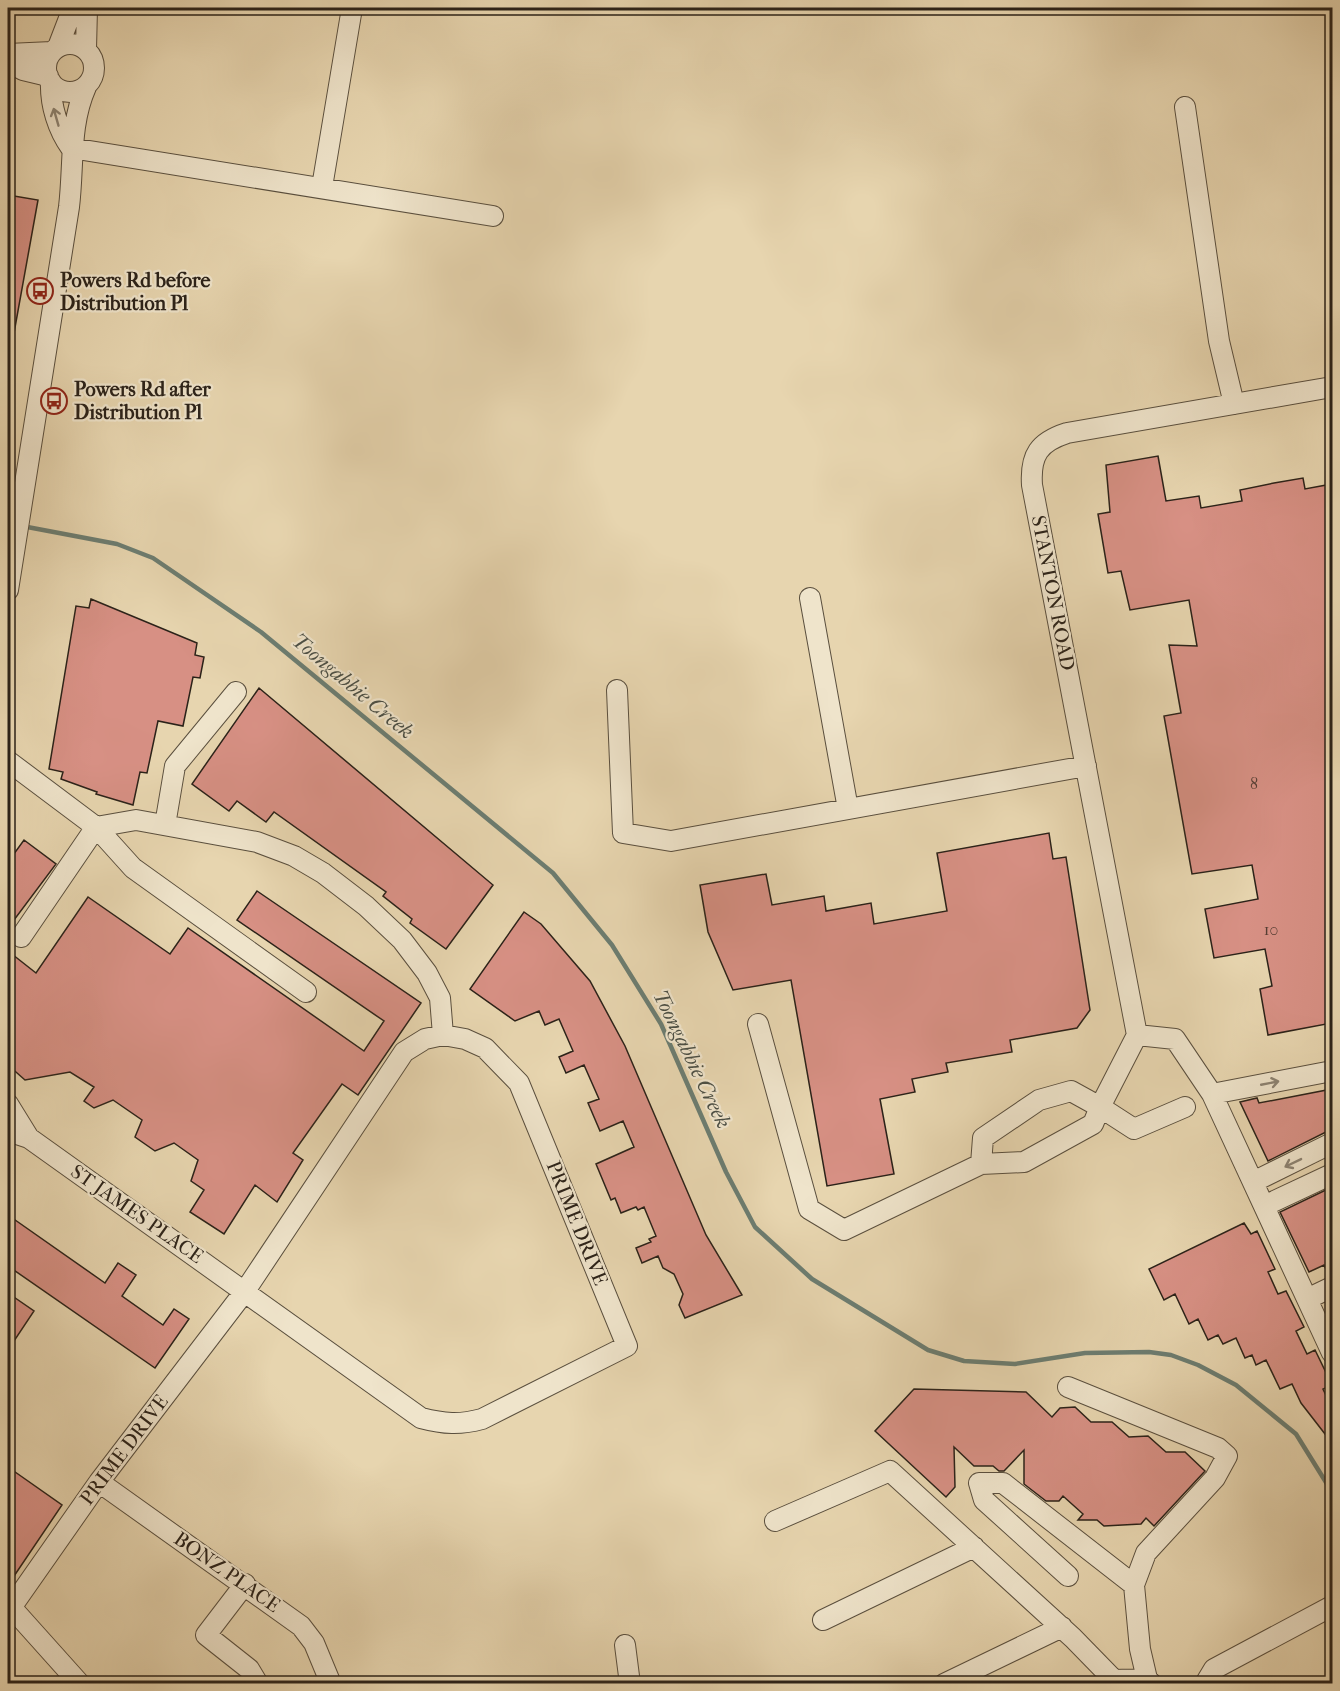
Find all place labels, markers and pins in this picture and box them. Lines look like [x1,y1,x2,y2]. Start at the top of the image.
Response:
place label: Powers Rd before Distribution Pl [60,269,210,315]
bus stop icon: Powers Rd before Distribution Pl [25,276,55,306]
place label: Powers Rd after Distribution Pl [74,378,211,424]
bus stop icon: Powers Rd after Distribution Pl [39,386,69,416]

